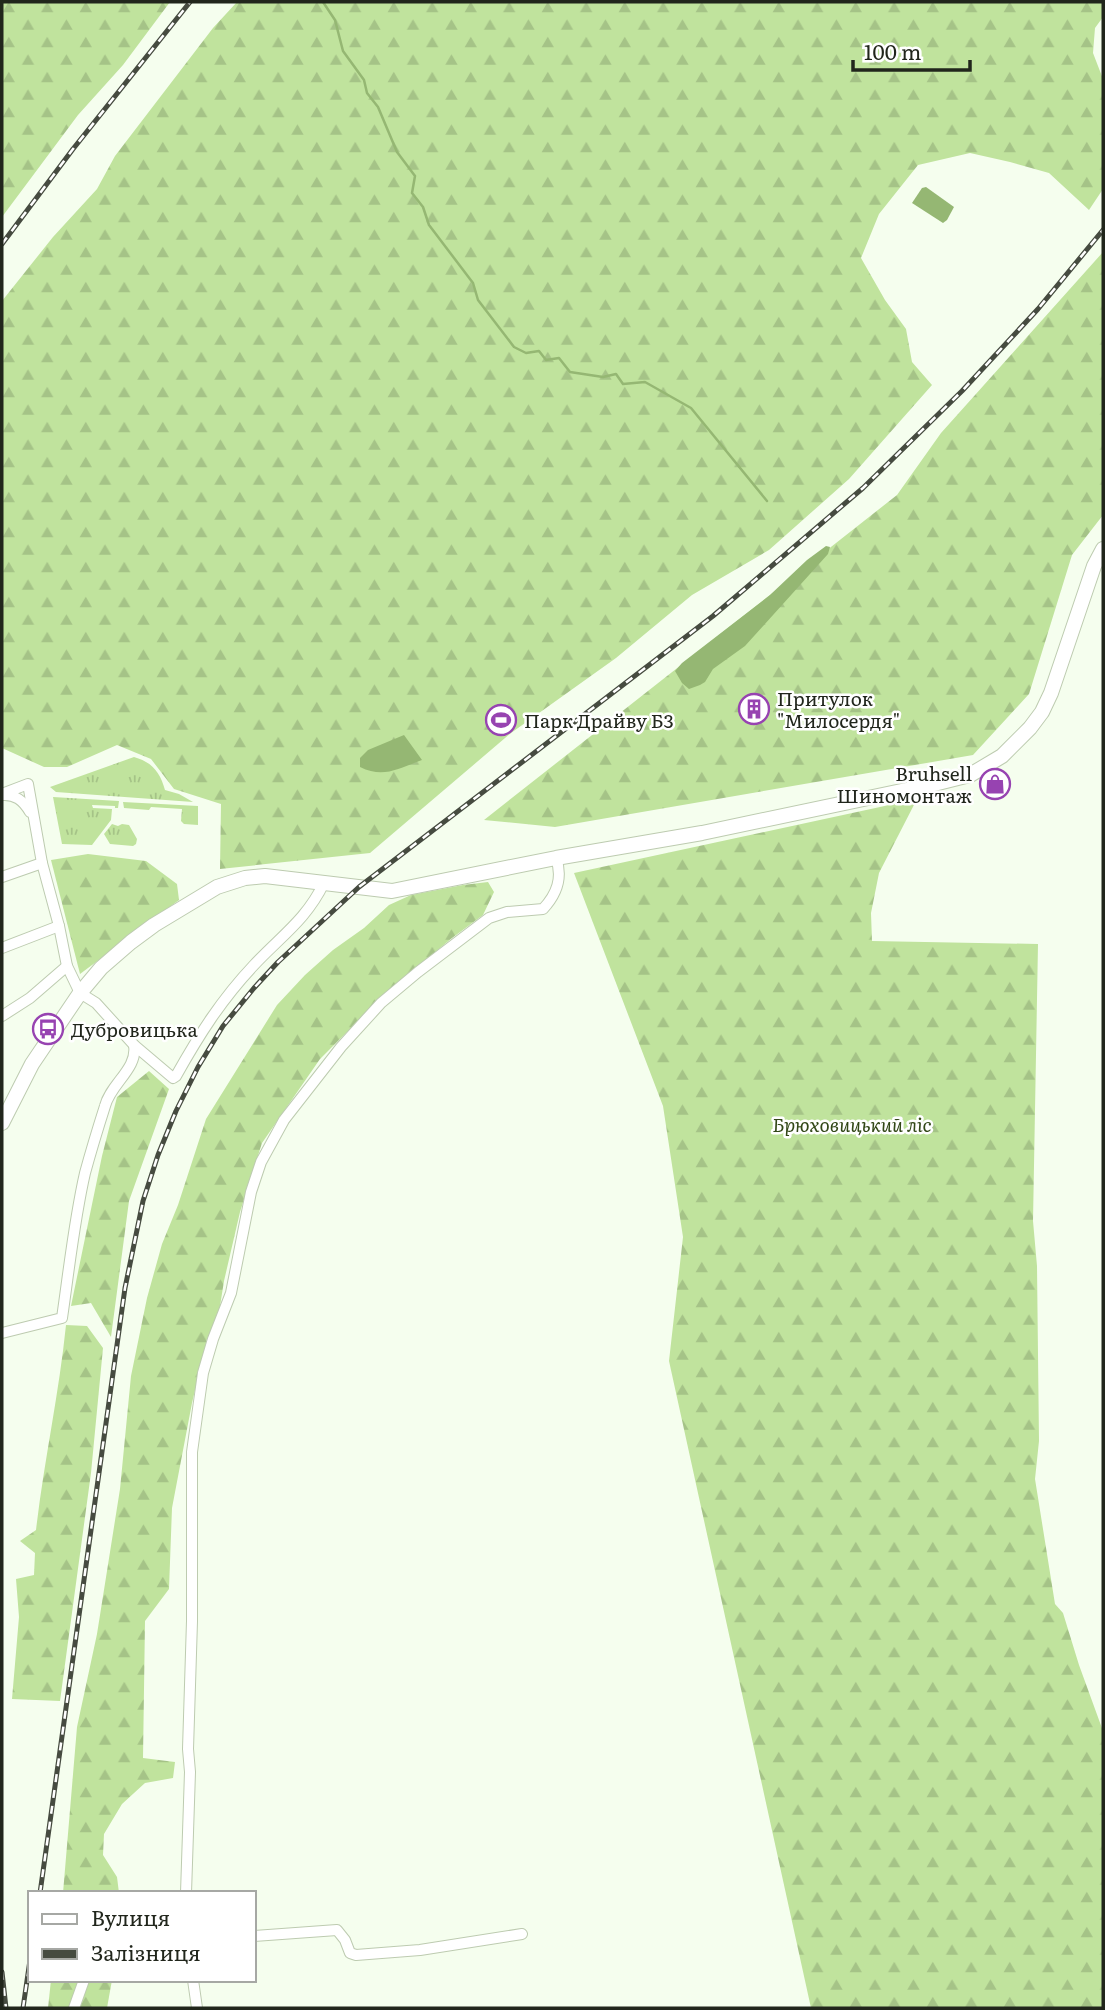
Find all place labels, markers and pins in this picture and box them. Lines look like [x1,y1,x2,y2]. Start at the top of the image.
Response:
place label: Притулок "Милосердя" [777,684,900,734]
building icon: Притулок "Милосердя" [737,692,771,726]
sports icon: Парк Драйву Б3 [484,703,518,737]
place label: Парк Драйву Б3 [524,706,674,734]
place label: Bruhsell Шиномонтаж [837,759,972,809]
shop icon: Bruhsell Шиномонтаж [978,767,1012,801]
bus stop icon: Дубровицька [31,1012,65,1046]
place label: Дубровицька [71,1015,198,1043]

